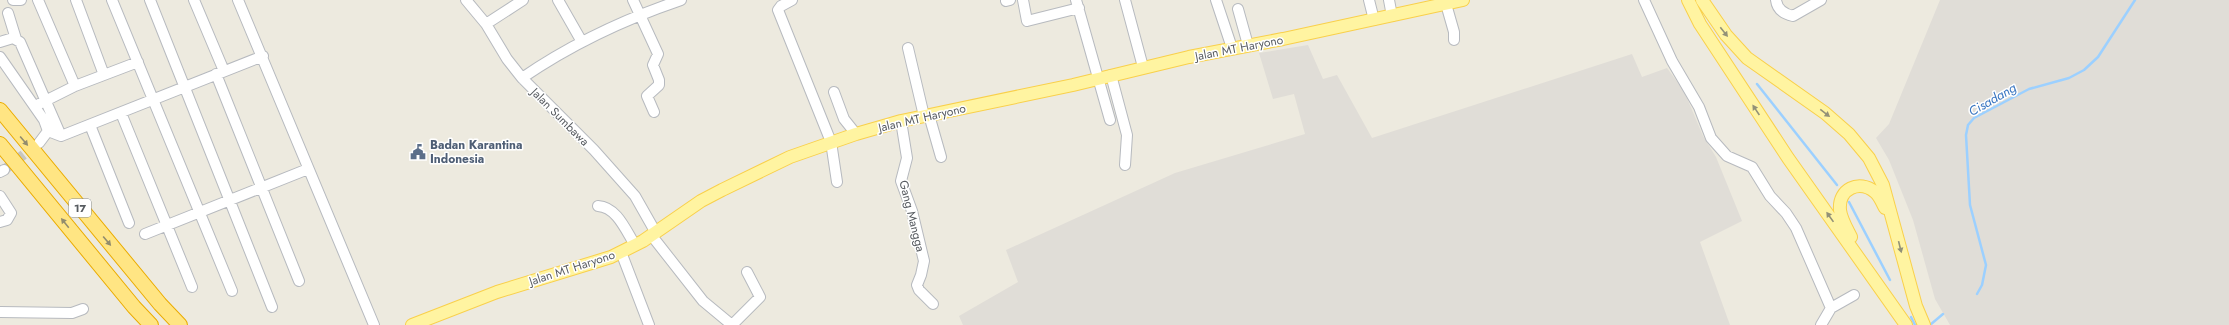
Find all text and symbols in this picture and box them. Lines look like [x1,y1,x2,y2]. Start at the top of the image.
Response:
one-way arrow [1719,27,1728,38]
street label: Jalan MT Haryono [1191,31,1285,66]
water label: Cisadang [1965,78,2020,121]
street label: Jalan Sumbawa [525,82,593,150]
street label: Jalan MT Haryono [875,99,968,137]
one-way arrow [1753,105,1760,116]
one-way arrow [1819,109,1830,117]
one-way arrow [20,136,29,146]
place label: Badan Karantina Indonesia [430,136,522,168]
public building icon: Badan Karantina Indonesia [409,143,427,161]
street label: Gang Mangga [894,178,930,254]
road number: 17 [69,199,91,217]
one-way arrow [1826,212,1834,223]
one-way arrow [61,218,69,229]
one-way arrow [103,236,112,246]
one-way arrow [1897,241,1903,253]
street label: Jalan MT Haryono [525,246,618,291]

